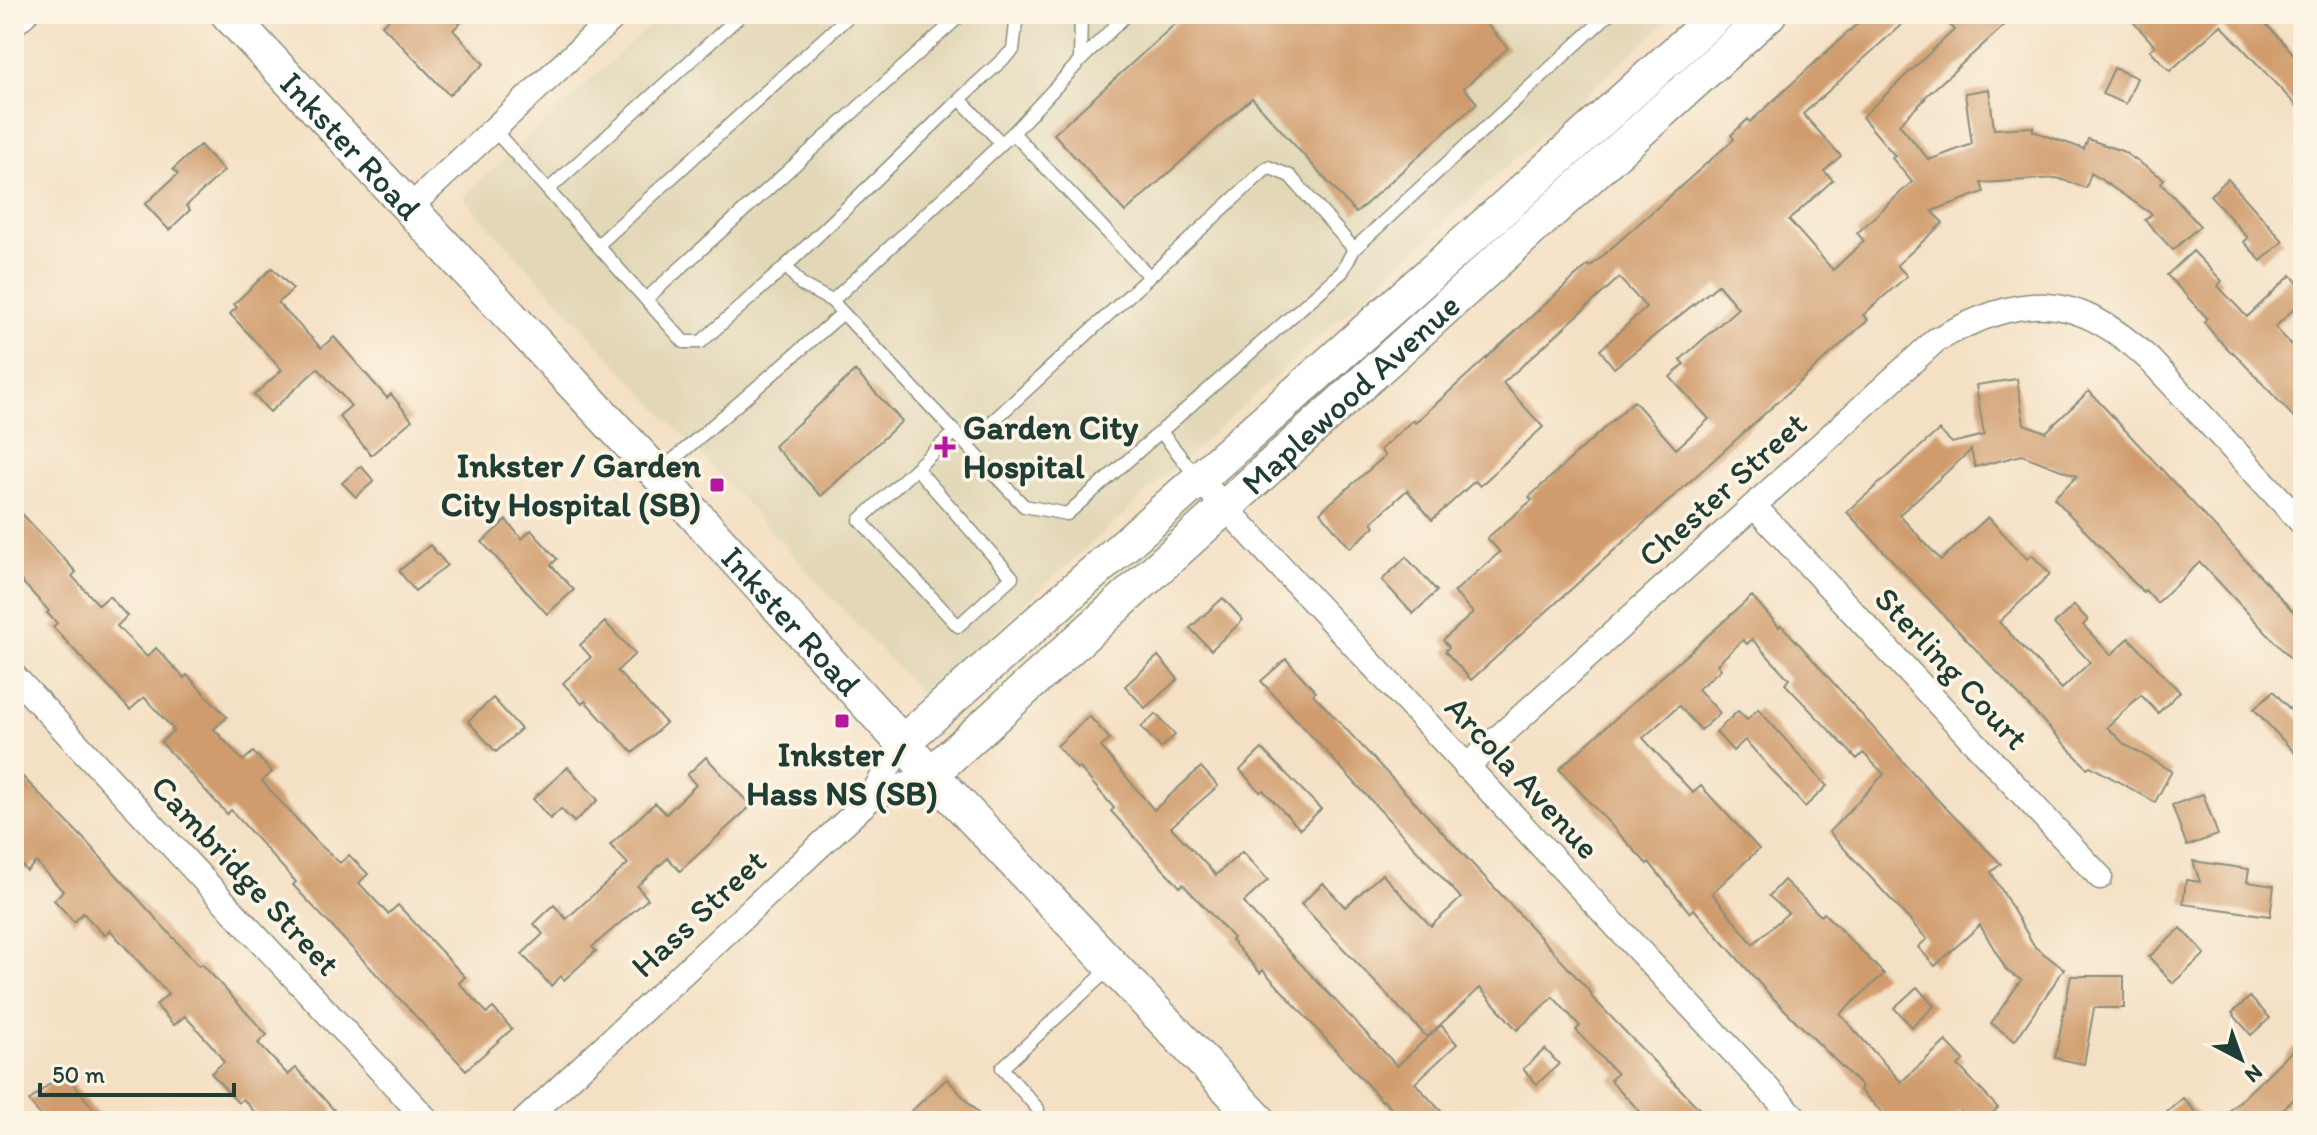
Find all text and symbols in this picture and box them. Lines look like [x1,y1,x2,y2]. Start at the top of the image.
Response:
street label: Inkster Road [271,63,430,229]
street label: Maplewood Avenue [1233,285,1468,504]
street label: Chester Street [1630,403,1815,576]
place label: Garden City Hospital [963,407,1139,487]
marker: Garden City Hospital [934,436,956,458]
place label: Inkster / Garden City Hospital (SB) [441,445,702,525]
marker: Inkster / Garden City Hospital (SB) [708,476,726,494]
street label: Inkster Road [713,538,870,705]
street label: Sterling Court [1866,578,2037,758]
street label: Arcola Avenue [1437,687,1609,868]
marker: Inkster / Hass NS (SB) [833,712,851,730]
place label: Inkster / Hass NS (SB) [746,734,938,814]
street label: Cambridge Street [142,767,349,984]
street label: Hass Street [622,840,775,986]
north arrow [2201,1019,2281,1099]
scale bar [40,1047,234,1097]
text: N [2239,1059,2268,1089]
text: 50 m [52,1060,105,1089]

